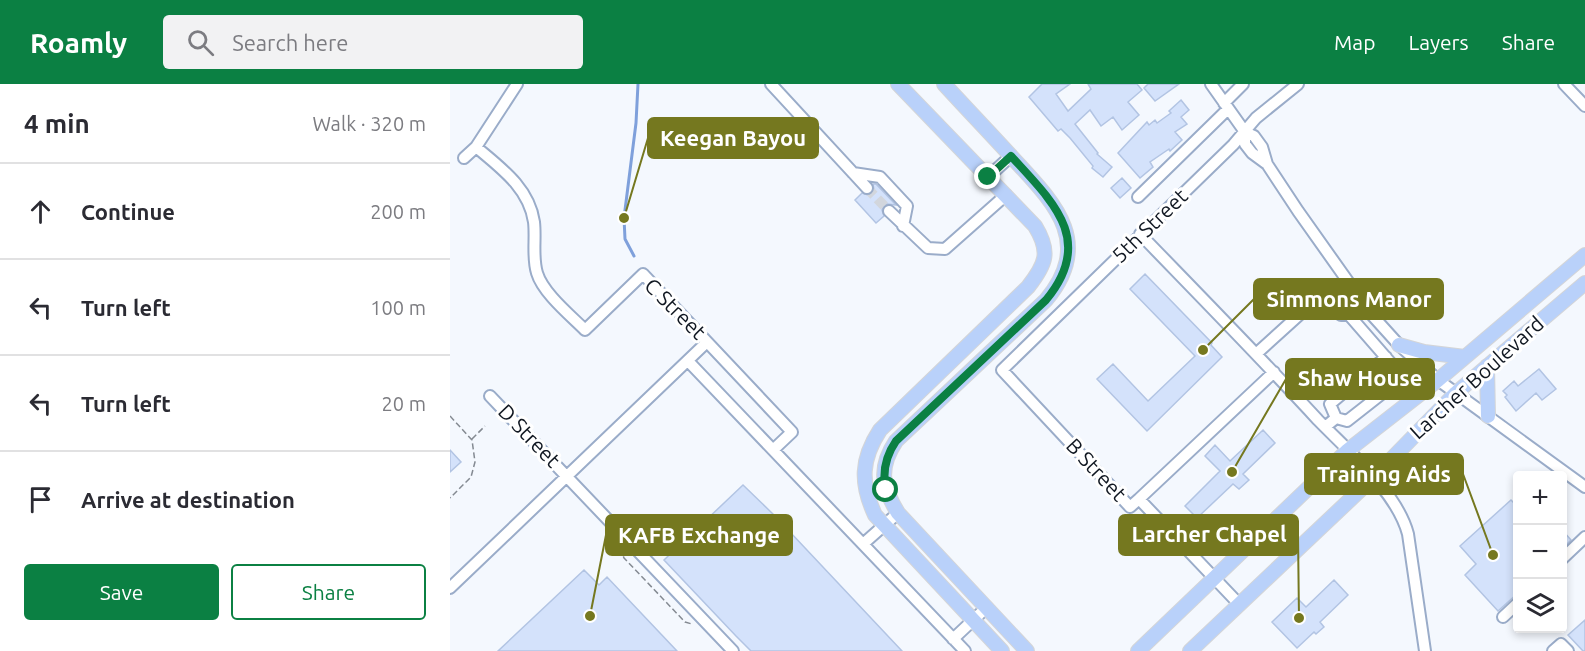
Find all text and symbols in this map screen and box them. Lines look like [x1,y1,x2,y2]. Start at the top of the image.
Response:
search box [163,15,583,69]
icon: search [184,26,217,59]
text: Roamly [30,27,127,58]
text: Search here [232,30,348,55]
text: Map [1334,30,1375,54]
text: Layers [1408,30,1469,54]
text: Share [1502,30,1555,54]
text: 4 min [24,109,90,138]
text: Walk · 320 m [313,112,426,135]
callout: Keegan Bayou [648,118,818,158]
text: Keegan Bayou [660,125,806,150]
route end [974,163,1000,189]
street label: 5th Street [1107,183,1192,267]
icon: ahead [24,195,57,228]
text: Continue [81,199,175,224]
text: 200 m [370,200,426,223]
street label: C Street [640,273,711,344]
callout: Simmons Manor [1254,279,1443,319]
text: Simmons Manor [1267,286,1431,311]
icon: left [24,291,57,324]
text: Turn left [81,295,171,320]
text: 100 m [370,296,426,319]
street label: Larcher Boulevard [1405,311,1548,444]
callout: Shaw House [1286,359,1434,399]
text: Shaw House [1298,365,1422,390]
icon: left [24,387,57,420]
text: Turn left [81,391,171,416]
text: 20 m [382,392,426,415]
street label: D Street [494,399,566,472]
street label: B Street [1062,433,1132,506]
callout: Training Aids [1305,454,1463,494]
text: Training Aids [1317,461,1451,486]
map controls [1513,471,1567,633]
button: + [1513,471,1567,525]
route start [872,476,898,502]
icon: arrive [24,483,57,516]
text: Arrive at destination [81,487,295,512]
callout: KAFB Exchange [606,515,792,555]
callout: Larcher Chapel [1119,515,1298,555]
text: Larcher Chapel [1131,521,1287,546]
text: KAFB Exchange [618,522,780,547]
button: − [1513,525,1567,579]
button: Save [24,564,219,620]
button: Share [231,564,426,620]
button: layers [1513,579,1567,633]

